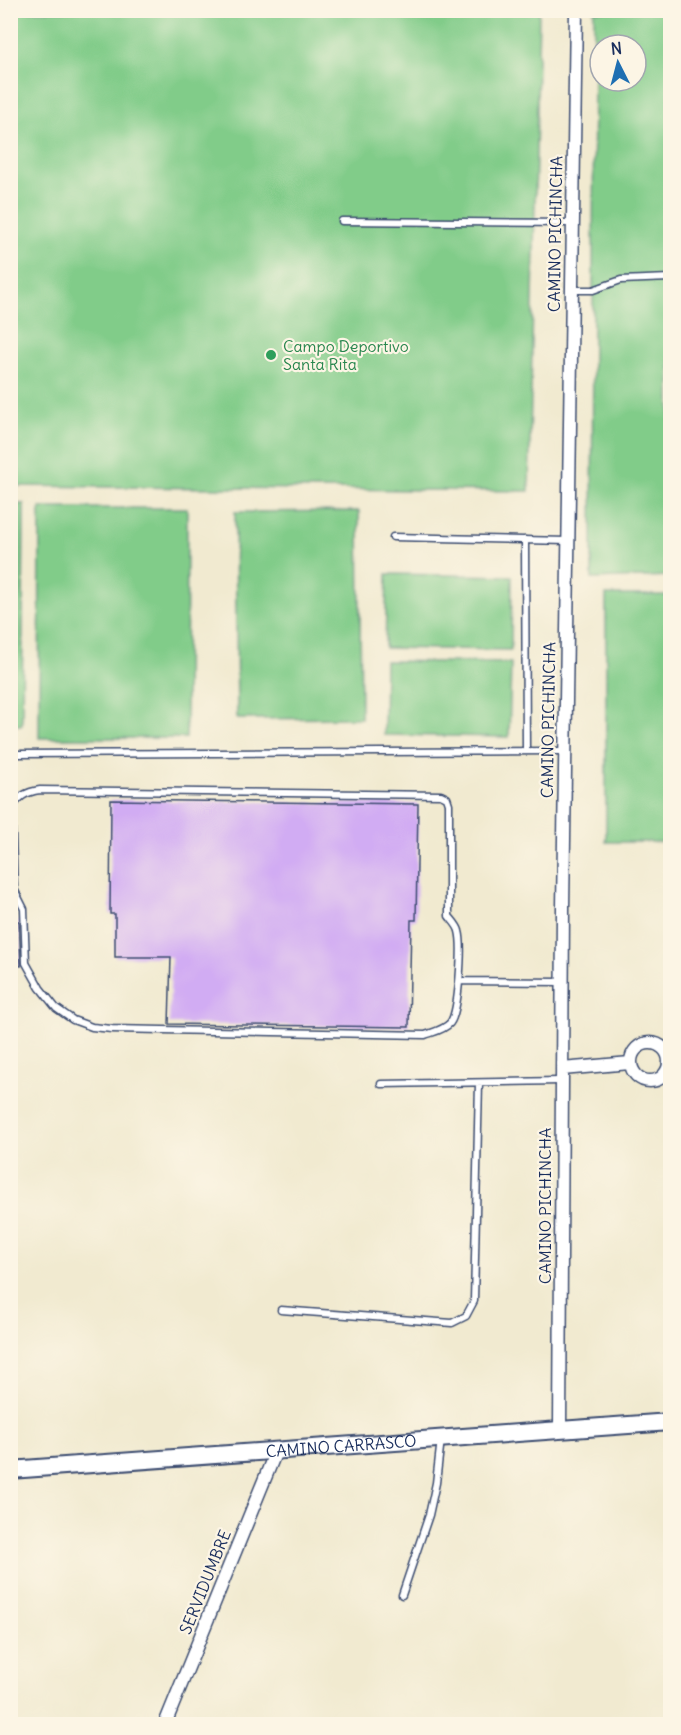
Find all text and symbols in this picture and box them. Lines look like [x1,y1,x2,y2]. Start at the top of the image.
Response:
north arrow [588,33,648,93]
text: N [610,38,623,59]
street label: CAMINO PICHINCHA [544,156,566,312]
place label: Campo Deportivo Santa Rita [283,336,409,374]
marker: Campo Deportivo Santa Rita [264,348,278,362]
street label: CAMINO PICHINCHA [537,642,559,798]
street label: CAMINO PICHINCHA [535,1128,555,1284]
street label: CAMINO CARRASCO [265,1430,417,1461]
street label: SERVIDUMBRE [175,1527,235,1637]

